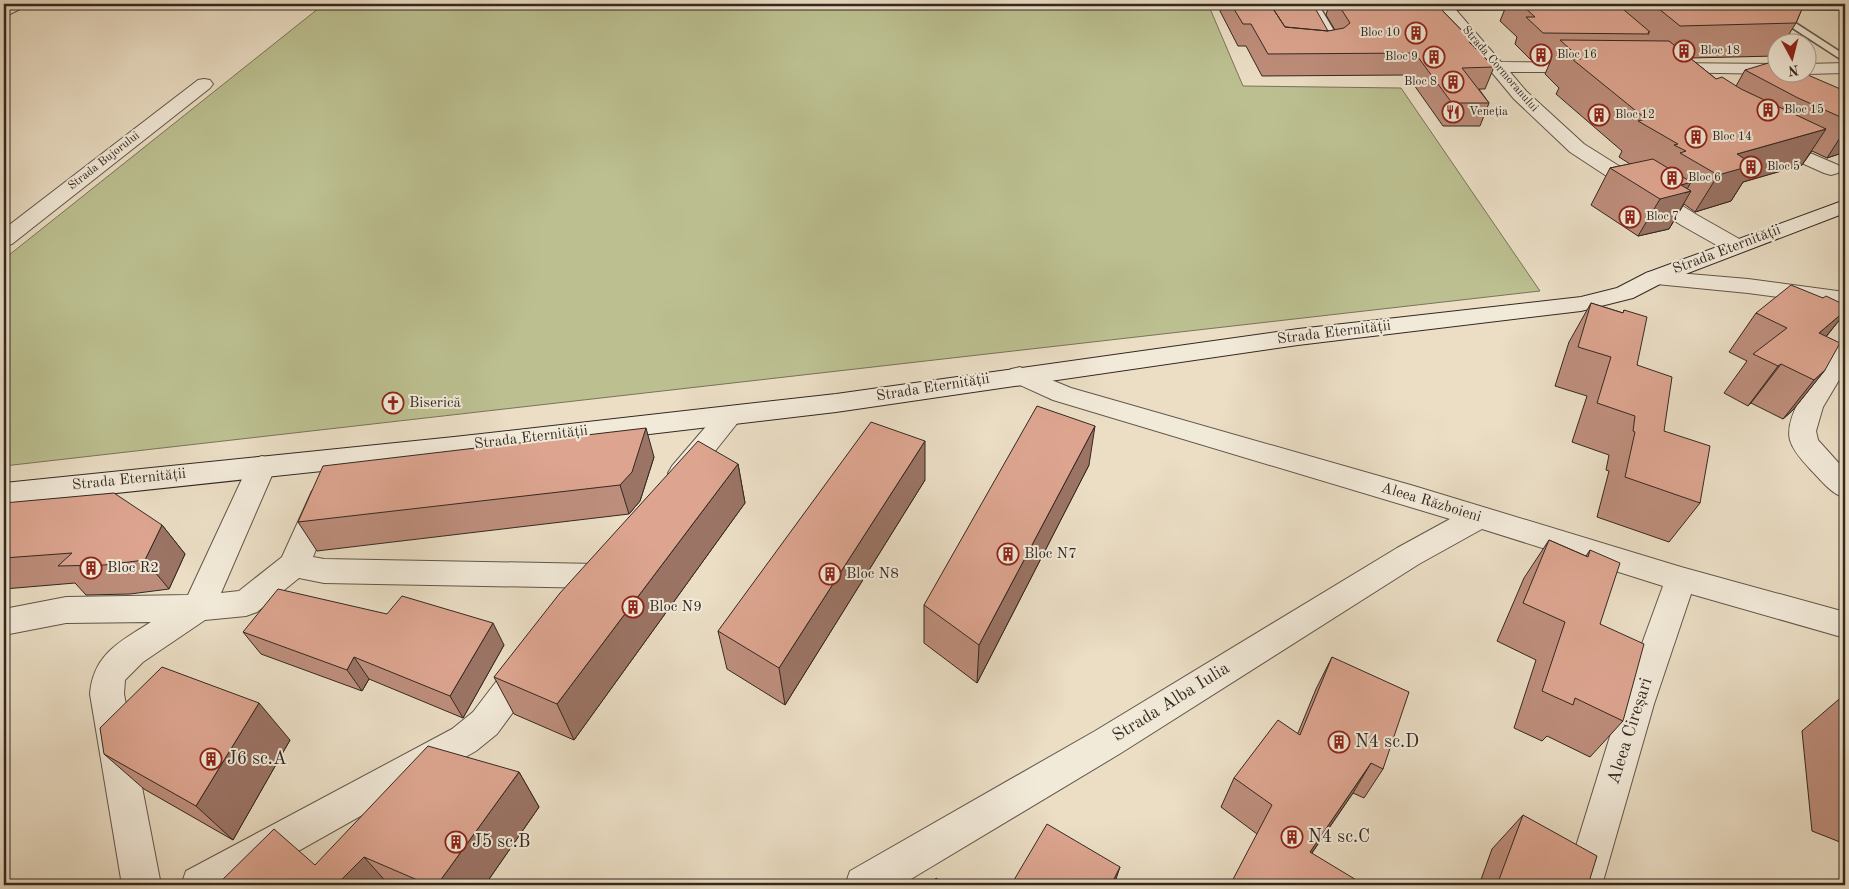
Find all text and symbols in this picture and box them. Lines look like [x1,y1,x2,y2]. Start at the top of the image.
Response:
building icon: Bloc 10 [1404,21,1428,45]
street label: Strada Cormoranului [1460,24,1540,114]
place label: Bloc 10 [1360,27,1400,39]
north arrow [1766,32,1816,82]
building icon: Bloc 18 [1672,39,1696,63]
building icon: Bloc 16 [1529,43,1553,67]
building icon: Bloc 9 [1422,45,1446,69]
place label: Bloc 18 [1700,45,1740,57]
place label: Bloc 16 [1557,49,1597,61]
place label: Bloc 9 [1385,51,1418,63]
text: N [1787,62,1800,78]
building icon: Bloc 8 [1441,70,1465,94]
place label: Bloc 8 [1404,76,1437,88]
building icon: Bloc 15 [1756,98,1780,122]
restaurant icon: Veneția [1441,100,1465,124]
building icon: Bloc 12 [1587,103,1611,127]
place label: Bloc 15 [1784,103,1824,116]
place label: Veneția [1469,106,1508,118]
place label: Bloc 12 [1615,109,1655,121]
building icon: Bloc 14 [1684,125,1708,149]
street label: Strada Bujorului [66,130,142,192]
place label: Bloc 14 [1712,131,1752,143]
building icon: Bloc 5 [1739,155,1763,179]
place label: Bloc 5 [1767,160,1800,173]
building icon: Bloc 6 [1660,166,1684,190]
place label: Bloc 6 [1688,172,1721,184]
building icon: Bloc 7 [1618,205,1642,229]
place label: Bloc 7 [1646,211,1679,223]
street label: Strada Eternității [1671,223,1783,277]
street label: Strada Eternității [1276,319,1392,347]
street label: Strada Eternității [875,372,991,404]
church icon: Biserică [381,391,405,415]
place label: Biserică [409,396,462,411]
street label: Strada Eternității [473,424,589,452]
street label: Strada Eternității [71,467,187,493]
street label: Aleea Războieni [1379,481,1483,525]
building icon: Bloc N7 [996,542,1020,566]
place label: Bloc N7 [1024,547,1077,562]
building icon: Bloc R2 [79,556,103,580]
place label: Bloc R2 [107,561,159,576]
building icon: Bloc N8 [818,562,842,586]
place label: Bloc N8 [846,567,899,582]
building icon: Bloc N9 [621,595,645,619]
place label: Bloc N9 [649,600,702,615]
street label: Strada Alba Iulia [1109,659,1233,745]
street label: Aleea Cireșari [1604,675,1657,787]
building icon: N4 sc.D [1327,730,1351,754]
place label: N4 sc.D [1355,733,1419,751]
building icon: J6 sc.A [199,747,223,771]
place label: J6 sc.A [227,750,287,768]
building icon: N4 sc.C [1280,825,1304,849]
place label: N4 sc.C [1308,828,1370,846]
building icon: J5 sc.B [444,830,468,854]
place label: J5 sc.B [472,833,530,851]

